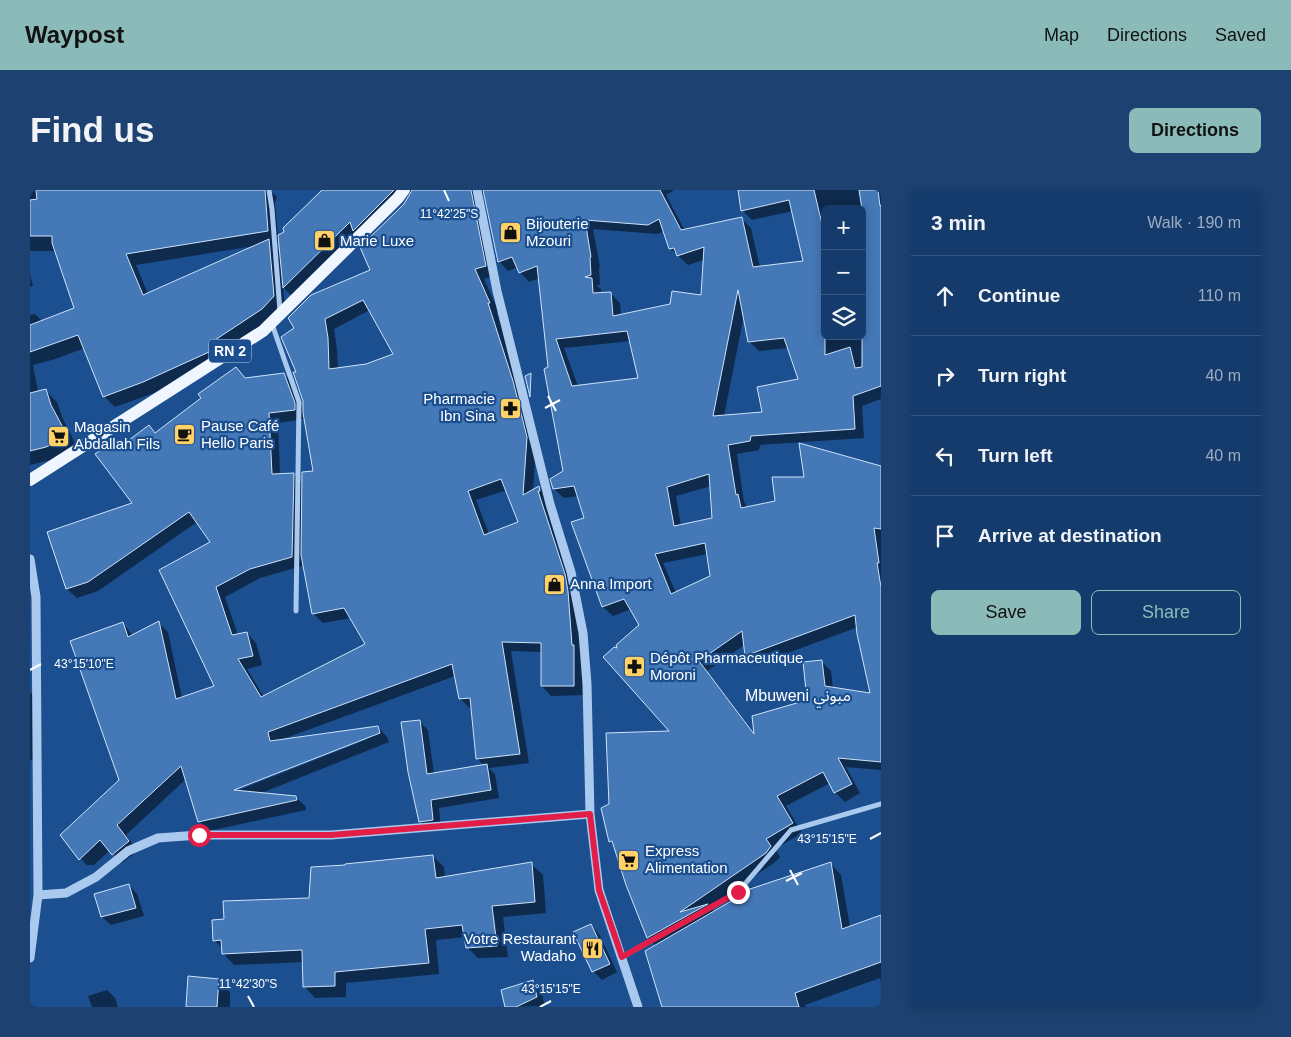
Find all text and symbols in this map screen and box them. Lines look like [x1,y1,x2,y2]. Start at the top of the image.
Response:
text: Waypost [25,21,124,48]
text: Map [1044,25,1079,45]
text: Directions [1107,25,1187,45]
text: Saved [1215,25,1266,45]
button: Directions [1129,108,1261,153]
text: Find us [30,110,154,149]
map controls [821,205,866,340]
button: + [821,205,866,250]
text: 11°42'25"S [420,207,478,221]
text: 3 min [931,211,986,234]
text: Walk · 190 m [1147,214,1241,231]
place label: Bijouterie Mzouri [526,215,589,249]
shop icon: Bijouterie Mzouri [498,221,522,245]
shop icon: Marie Luxe [312,229,336,253]
place label: Marie Luxe [340,232,414,249]
button: − [821,250,866,295]
icon: ahead [931,282,959,310]
text: Continue [978,285,1060,306]
text: 110 m [1198,287,1241,304]
button: layers [821,295,866,340]
road number: RN 2 [209,340,251,362]
icon: right [931,362,959,390]
text: Turn right [978,365,1066,386]
text: 40 m [1205,367,1241,384]
place label: Pharmacie Ibn Sina [423,390,496,424]
pharmacy icon: Pharmacie Ibn Sina [499,396,523,420]
place label: Pause Café Hello Paris [201,417,279,451]
place label: Magasin Abdallah Fils [74,418,160,452]
cafe icon: Pause Café Hello Paris [173,423,197,447]
supermarket icon: Magasin Abdallah Fils [46,424,70,448]
icon: left [931,442,959,470]
text: Turn left [978,445,1053,466]
text: 40 m [1205,447,1241,464]
icon: arrive [931,522,959,550]
text: Arrive at destination [978,525,1162,546]
shop icon: Anna Import [542,572,566,596]
place label: Anna Import [570,575,653,592]
button: Save [931,590,1081,635]
button: Share [1091,590,1241,635]
place label: Dépôt Pharmaceutique Moroni [650,649,803,683]
pharmacy icon: Dépôt Pharmaceutique Moroni [622,655,646,679]
text: 43°15'10"E [54,657,114,671]
district label: Mbuweni مبوني [745,687,851,708]
route start [188,824,211,847]
text: 43°15'15"E [797,832,857,846]
place label: Express Alimentation [645,842,728,876]
supermarket icon: Express Alimentation [617,848,641,872]
route end [727,881,750,904]
place label: Votre Restaurant Wadaho [463,930,577,964]
restaurant icon: Votre Restaurant Wadaho [580,936,604,960]
text: 11°42'30"S [219,977,277,991]
text: 43°15'15"E [521,982,581,996]

